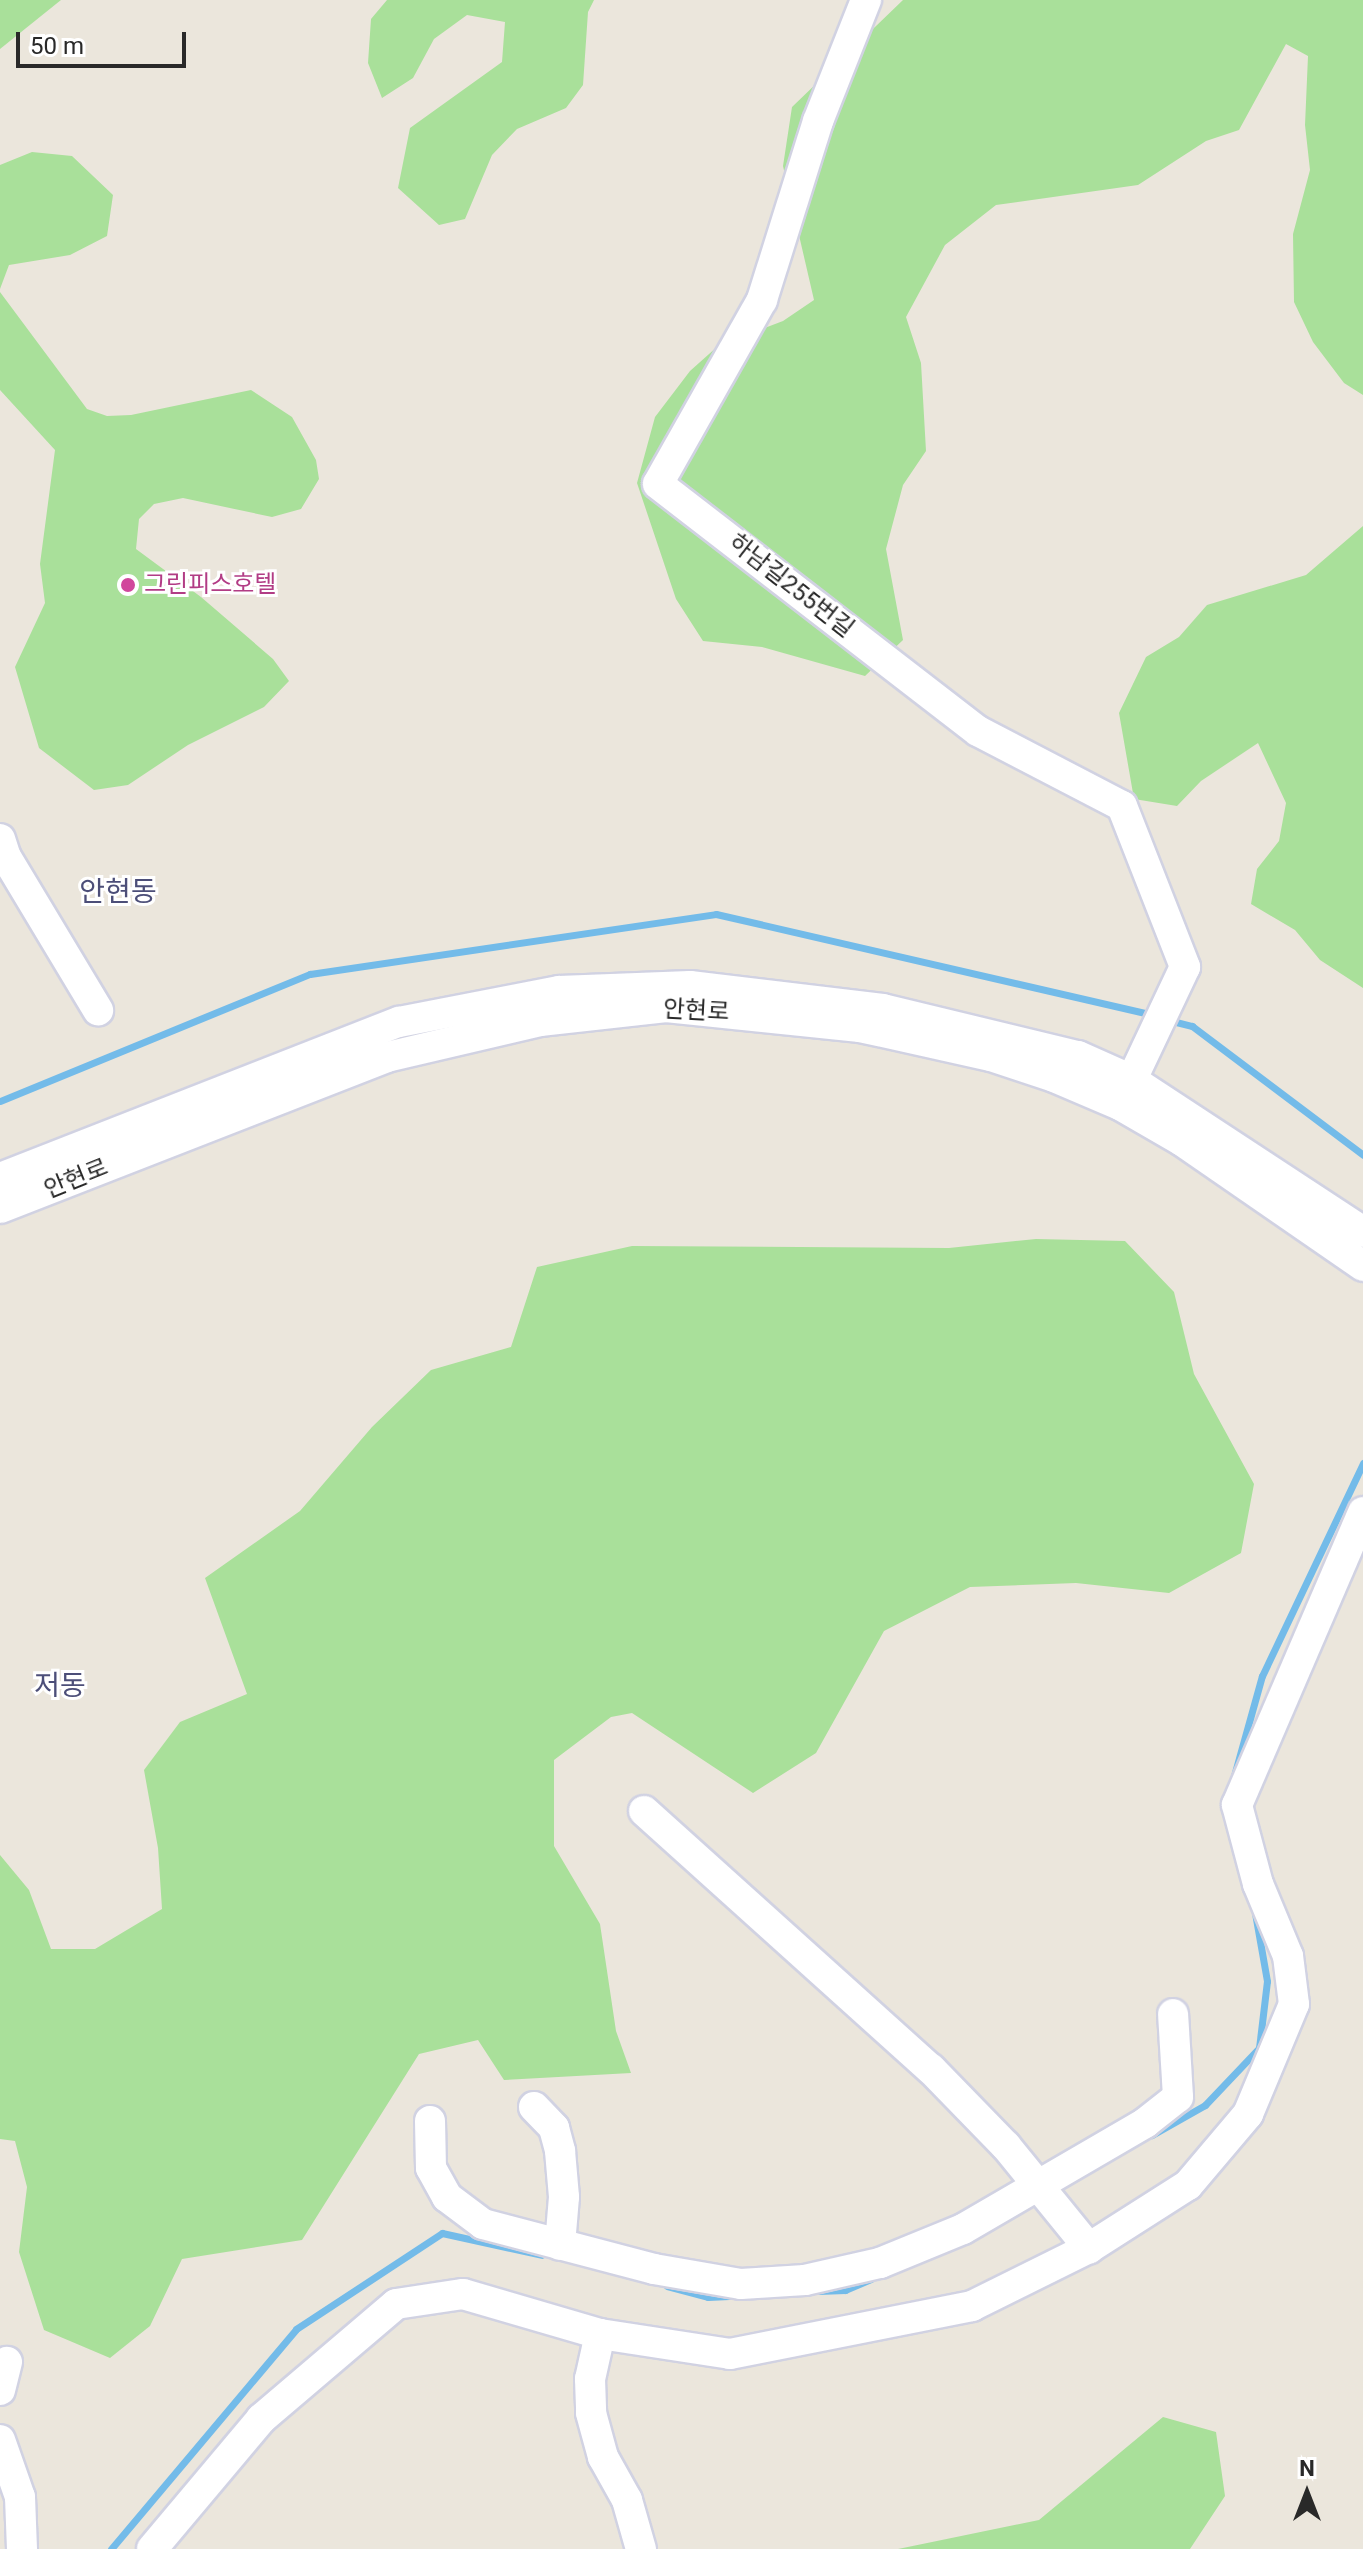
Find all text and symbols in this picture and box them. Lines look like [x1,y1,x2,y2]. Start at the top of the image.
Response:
scale bar [20,16,190,66]
text: 50 m [30,32,84,60]
street label: 하남길255번길 [723,528,859,644]
place label: 그린피스호텔 [144,571,276,599]
marker: 그린피스호텔 [119,576,137,594]
district label: 안현동 [79,875,157,909]
street label: 안현로 [662,995,730,1027]
street label: 안현로 [40,1153,112,1205]
district label: 저동 [34,1669,86,1703]
north arrow [1267,2453,1347,2533]
text: N [1299,2456,1315,2481]

